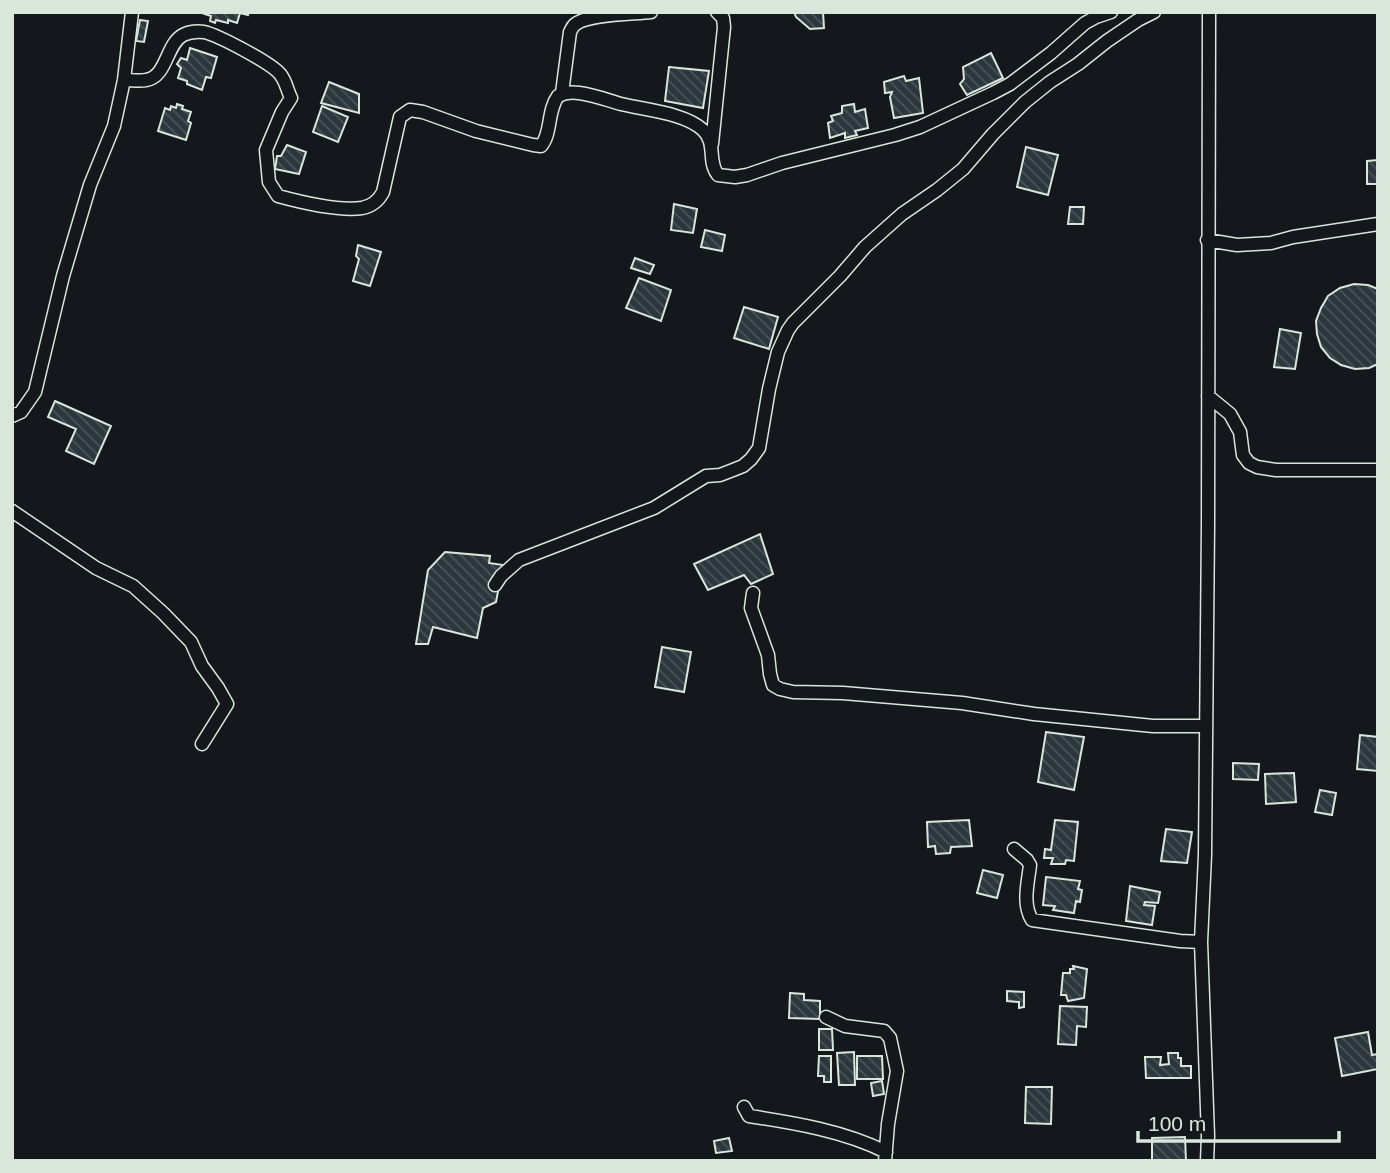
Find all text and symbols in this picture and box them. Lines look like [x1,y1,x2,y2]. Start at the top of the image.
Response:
scale bar [1138,1100,1339,1144]
text: 100 m [1148,1112,1206,1135]

